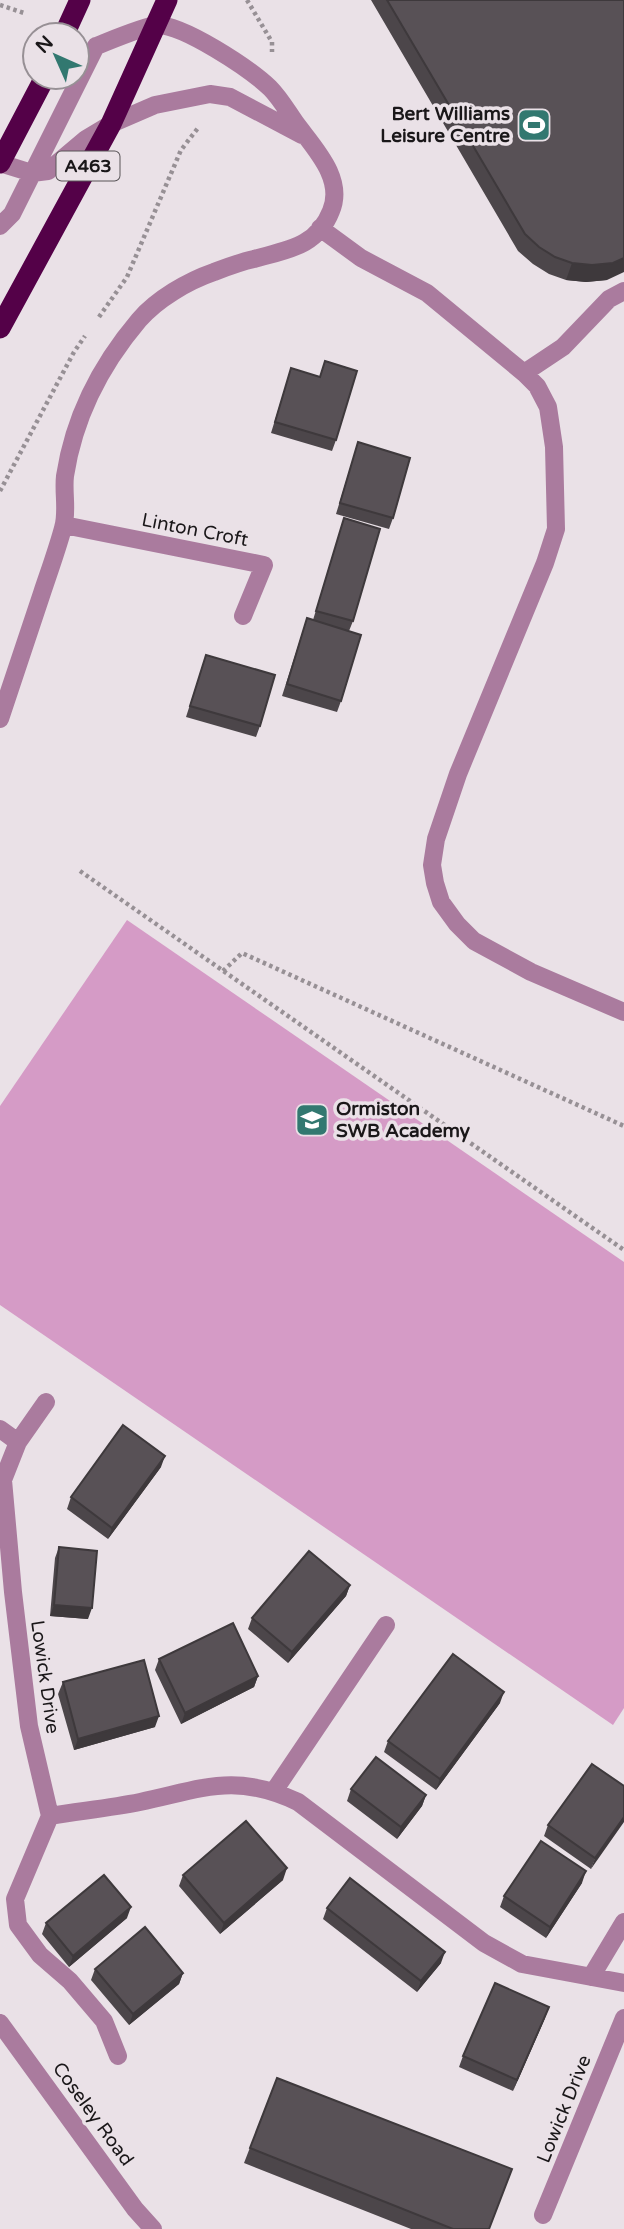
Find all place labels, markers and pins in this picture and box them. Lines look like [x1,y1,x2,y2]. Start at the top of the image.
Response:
place label: Bert Williams Leisure Centre [380,103,510,147]
sports icon: Bert Williams Leisure Centre [515,106,553,144]
place label: Ormiston SWB Academy [336,1098,471,1143]
school or university icon: Ormiston SWB Academy [293,1101,331,1139]

